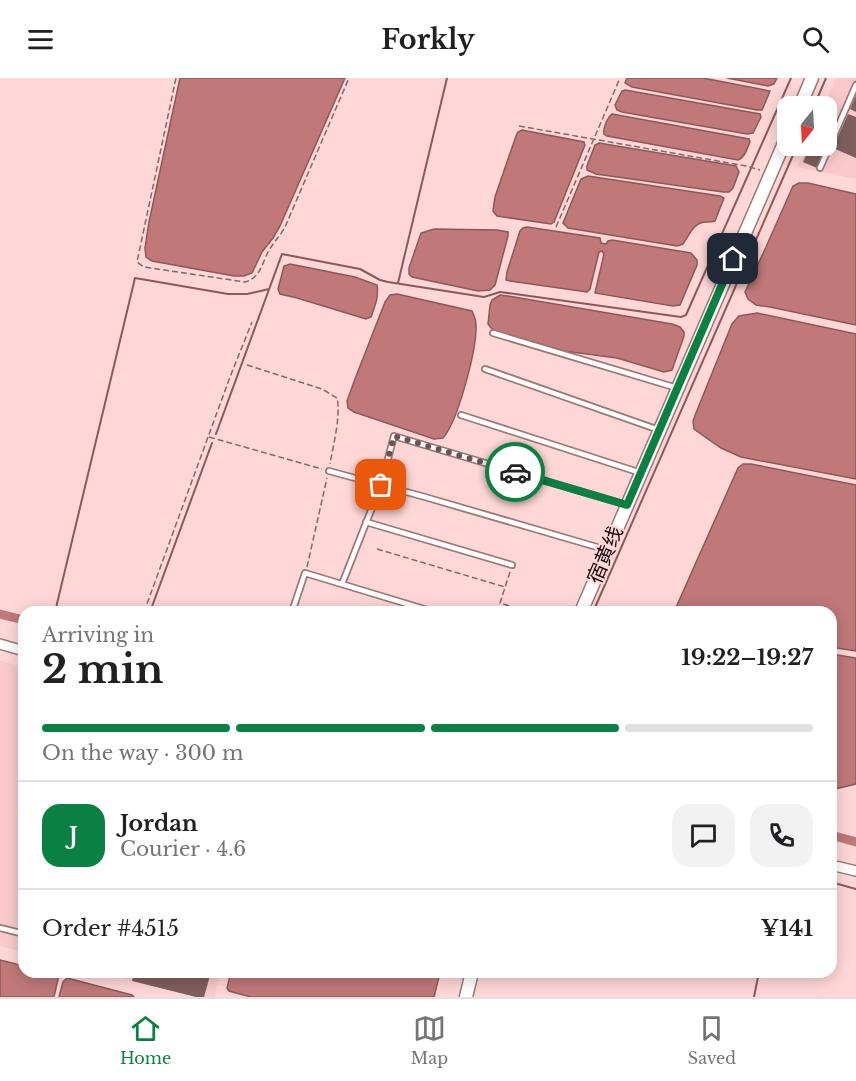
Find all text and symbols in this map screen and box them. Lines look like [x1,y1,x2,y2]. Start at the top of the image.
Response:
icon: menu [24,23,57,56]
text: Forkly [381,23,475,56]
icon: search [799,23,832,56]
north arrow [777,96,837,156]
map controls [777,96,837,156]
pin [707,233,758,284]
icon: home [716,242,749,275]
courier [485,442,545,502]
icon: car [499,456,532,489]
pin [355,459,406,510]
icon: bag [364,468,397,501]
street label: 宿黄线 [582,523,628,587]
text: Arriving in [42,623,154,647]
text: 19:22–19:27 [681,644,813,671]
text: 2 min [42,645,163,694]
text: On the way · 300 m [42,741,243,765]
button: chat [672,804,735,867]
button: phone [750,804,813,867]
text: Jordan [120,810,198,837]
text: J [69,822,78,849]
text: Courier · 4.6 [120,837,246,861]
text: Order #4515 [42,915,179,942]
text: ¥141 [760,915,813,942]
tab: Home [120,1012,171,1068]
tab: Map [411,1012,448,1068]
tab: Saved [688,1012,736,1068]

